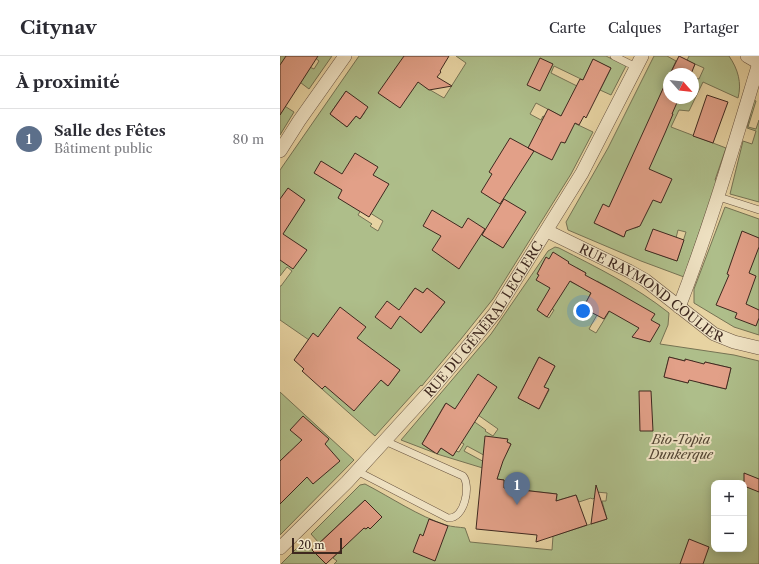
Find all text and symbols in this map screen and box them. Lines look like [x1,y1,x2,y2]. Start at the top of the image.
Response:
text: Citynav [20,16,97,39]
text: Carte [549,19,586,37]
text: Calques [608,19,661,37]
text: Partager [683,19,739,37]
north arrow [663,68,699,104]
text: À proximité [16,72,120,92]
text: Salle des Fêtes [54,121,166,140]
text: 1 [26,131,32,147]
text: 80 m [232,131,264,147]
text: Bâtiment public [54,140,153,156]
street label: RUE DU GÉNÉRAL LECLERC [421,238,546,400]
street label: RUE RAYMOND COULIER [577,240,728,346]
your location [573,301,593,321]
park label: Bio-Topia Dunkerque [648,431,714,462]
pin: 1 [504,472,530,505]
map controls [711,480,747,552]
button: + [711,480,747,516]
button: − [711,516,747,552]
scale bar [292,536,342,555]
text: 20 m [298,538,324,552]

